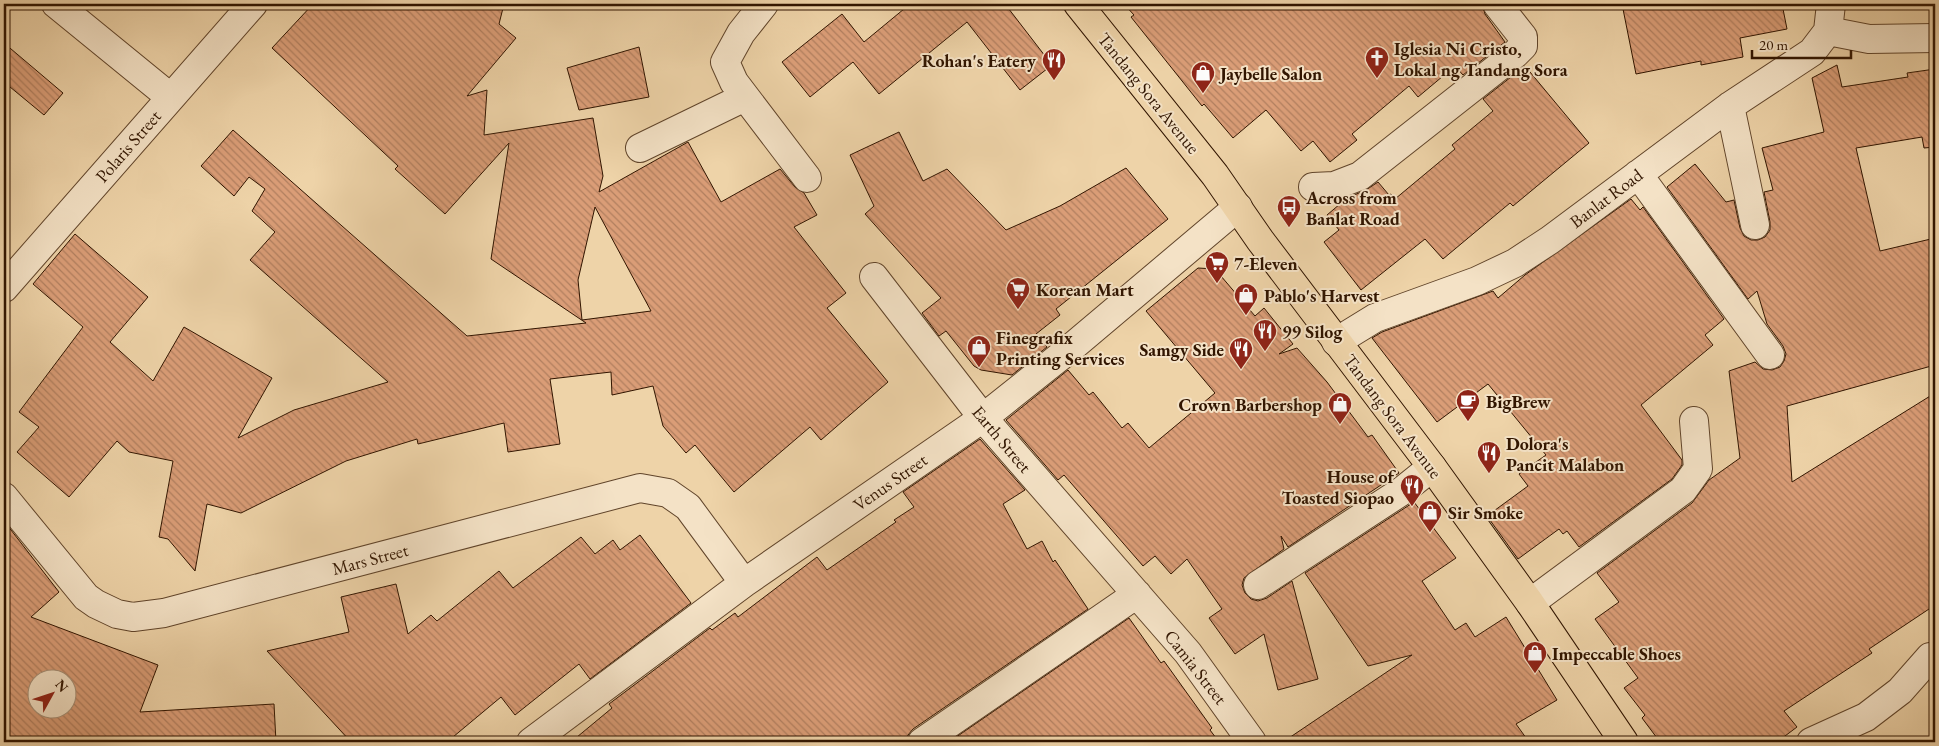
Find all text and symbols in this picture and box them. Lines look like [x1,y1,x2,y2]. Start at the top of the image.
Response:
street label: Tandang Sora Avenue [1093,28,1205,158]
scale bar [1752,28,1850,60]
text: 20 m [1759,35,1788,54]
place label: Iglesia Ni Cristo, Lokal ng Tandang Sora [1394,37,1568,81]
church icon: Iglesia Ni Cristo, Lokal ng Tandang Sora [1364,45,1390,79]
restaurant icon: Rohan's Eatery [1041,47,1067,81]
place label: Rohan's Eatery [922,49,1036,72]
shop icon: Jaybelle Salon [1190,60,1216,94]
place label: Jaybelle Salon [1218,62,1322,85]
street label: Polaris Street [90,105,166,187]
street label: Banlat Road [1565,162,1648,233]
place label: Across from Banlat Road [1305,186,1400,230]
bus stop icon: Across from Banlat Road [1276,194,1302,228]
supermarket icon: 7-Eleven [1204,250,1230,284]
place label: 7-Eleven [1234,252,1298,275]
supermarket icon: Korean Mart [1005,276,1031,310]
place label: Korean Mart [1036,278,1134,301]
shop icon: Pablo's Harvest [1233,282,1259,316]
place label: Pablo's Harvest [1264,284,1380,307]
restaurant icon: 99 Silog [1252,318,1278,352]
place label: 99 Silog [1282,320,1343,343]
place label: Finegrafix Printing Services [996,326,1125,370]
shop icon: Finegrafix Printing Services [966,334,992,368]
restaurant icon: Samgy Side [1228,336,1254,370]
place label: Samgy Side [1139,338,1224,361]
street label: Tandang Sora Avenue [1339,349,1447,483]
cafe icon: BigBrew [1455,388,1481,422]
place label: BigBrew [1486,390,1551,413]
shop icon: Crown Barbershop [1327,391,1353,425]
place label: Crown Barbershop [1178,393,1322,416]
street label: Earth Street [967,401,1037,478]
place label: Dolora's Pancit Malabon [1506,432,1624,476]
restaurant icon: Dolora's Pancit Malabon [1476,440,1502,474]
street label: Venus Street [848,448,932,516]
place label: House of Toasted Siopao [1281,465,1397,509]
restaurant icon: House of Toasted Siopao [1399,473,1425,507]
shop icon: Sir Smoke [1417,499,1443,533]
place label: Sir Smoke [1448,501,1524,524]
street label: Mars Street [329,538,411,580]
street label: Camia Street [1160,625,1233,709]
shop icon: Impeccable Shoes [1522,640,1548,674]
place label: Impeccable Shoes [1552,642,1681,665]
north arrow [28,668,78,718]
text: N [51,676,73,696]

